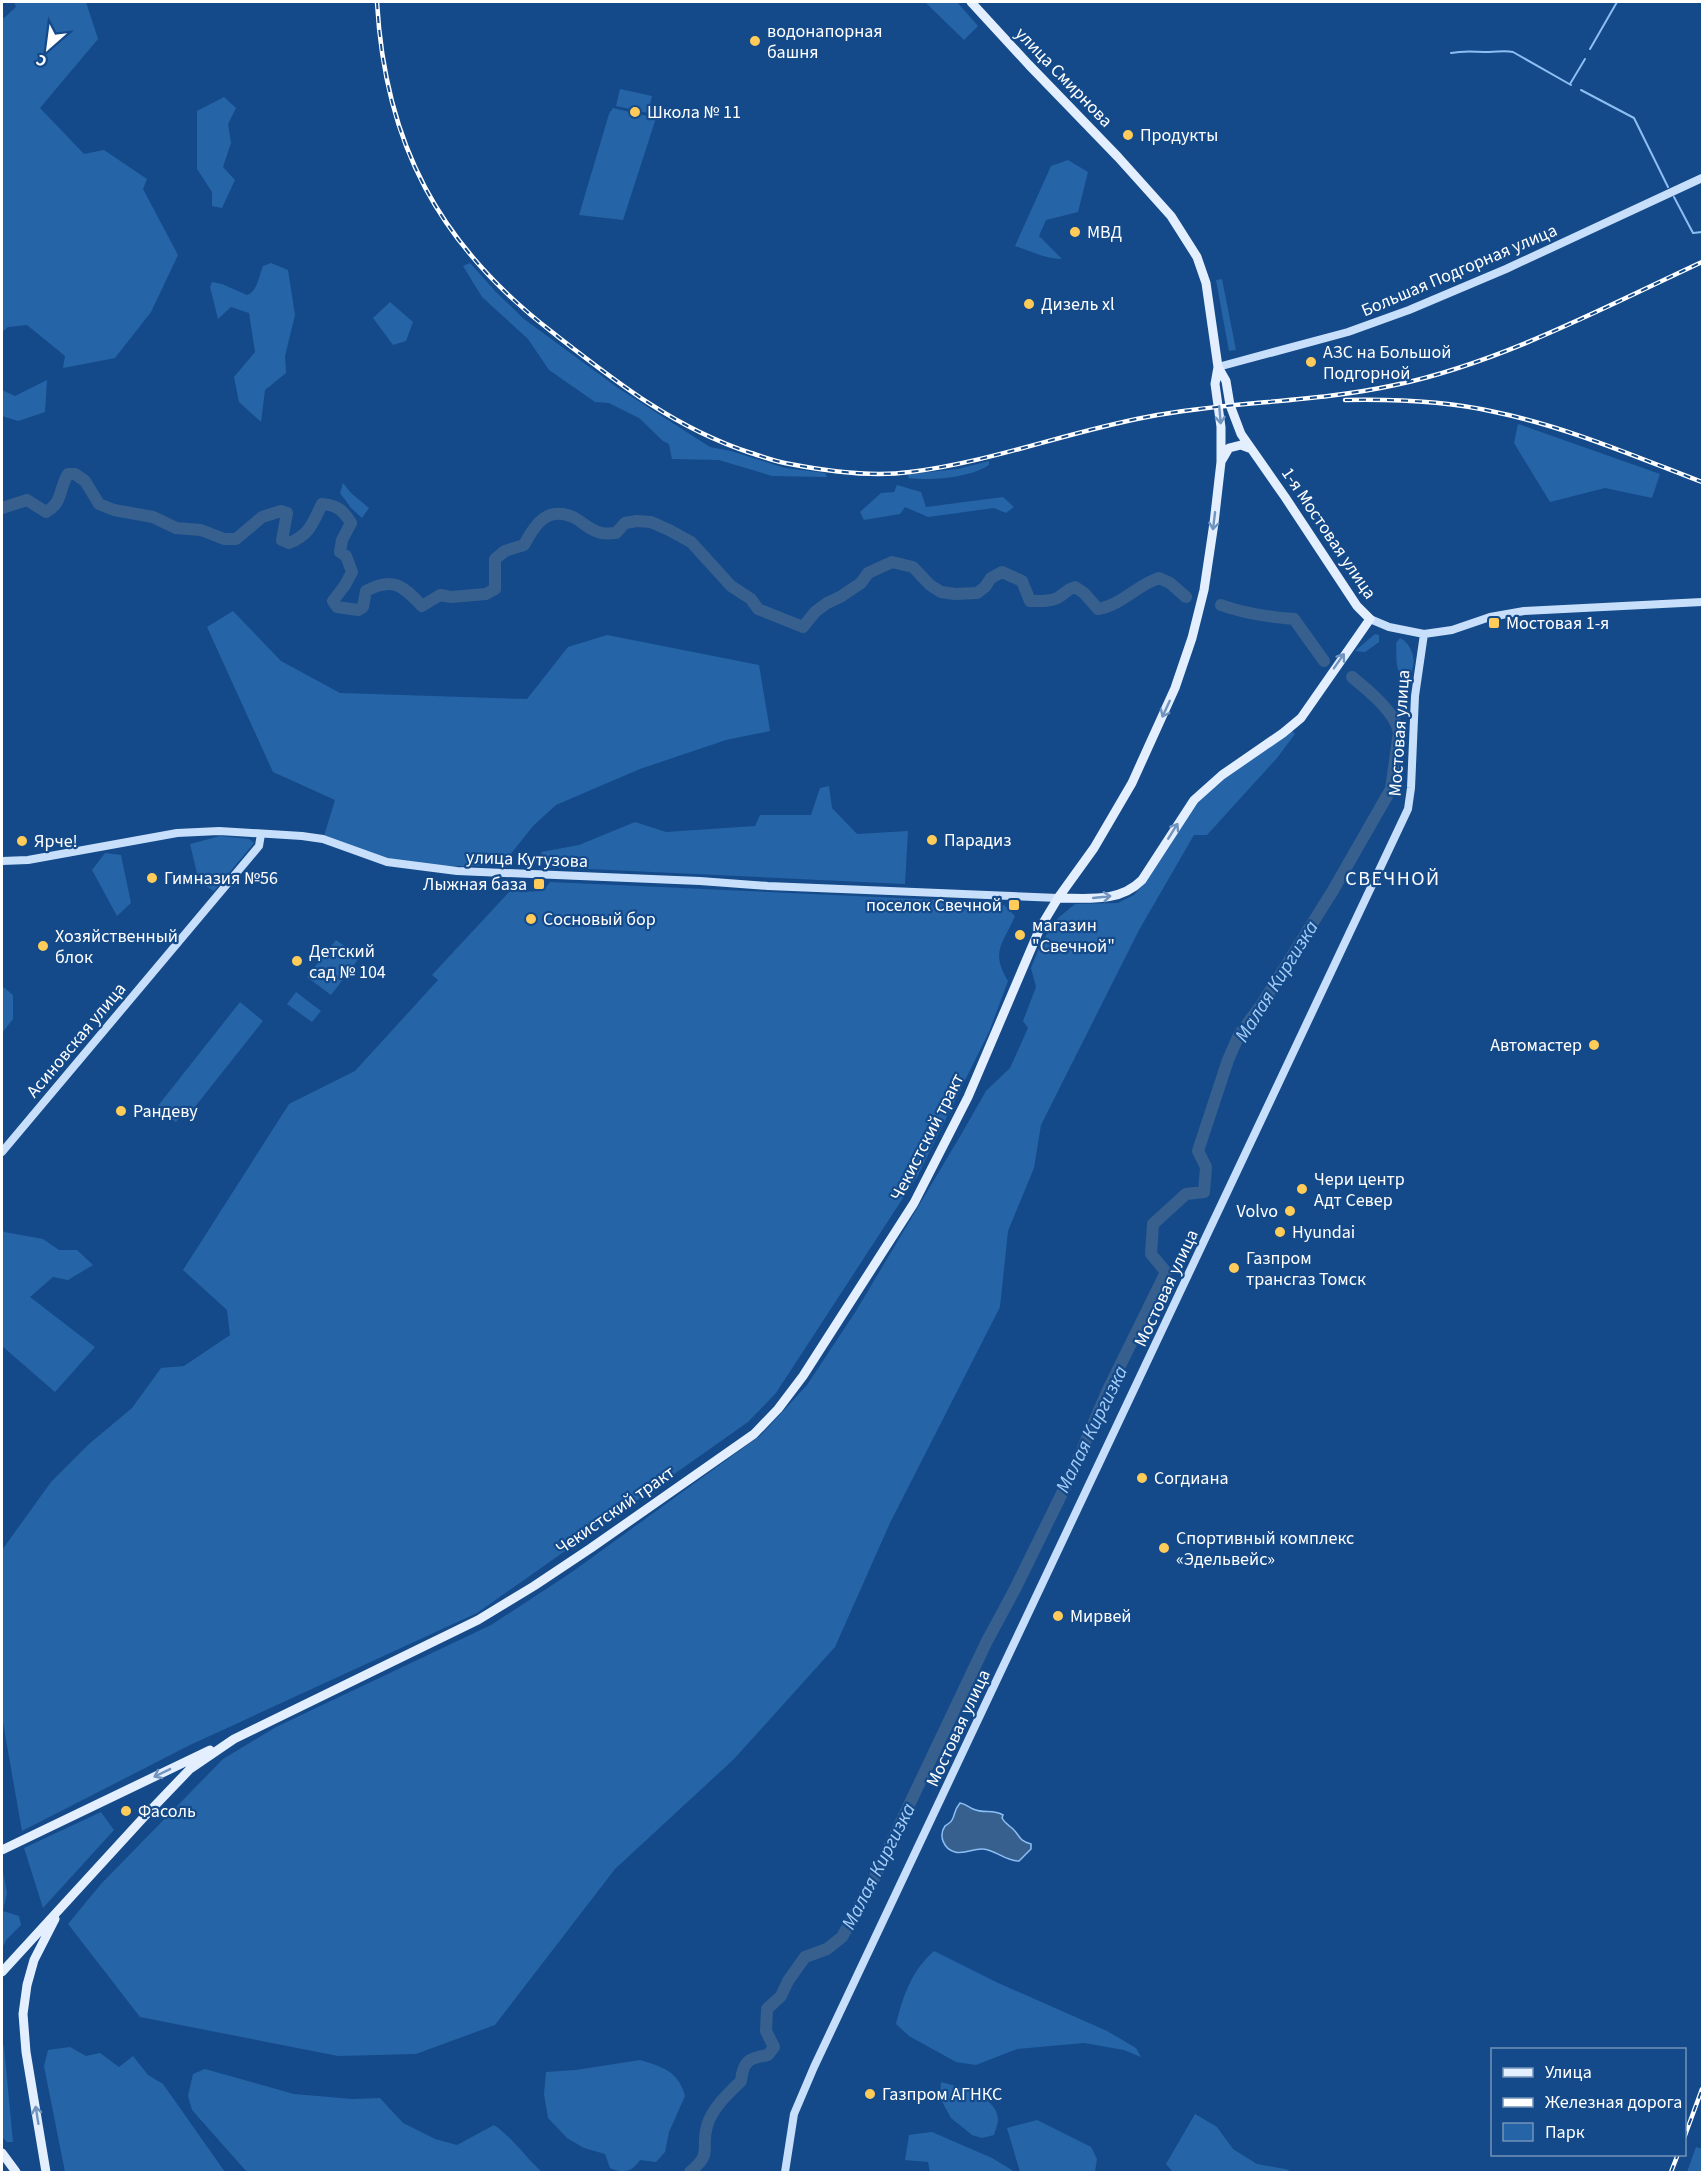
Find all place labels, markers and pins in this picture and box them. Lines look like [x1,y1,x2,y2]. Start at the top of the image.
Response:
place label: водонапорная башня [767,19,883,65]
marker: водонапорная башня [748,34,762,48]
place label: Школа № 11 [647,100,741,125]
marker: Школа № 11 [628,105,642,119]
place label: Продукты [1140,123,1218,148]
marker: Продукты [1121,128,1135,142]
place label: МВД [1087,220,1123,245]
marker: МВД [1068,225,1082,239]
place label: Дизель xl [1041,292,1115,317]
marker: Дизель xl [1022,297,1036,311]
place label: АЗС на Большой Подгорной [1323,340,1451,386]
marker: АЗС на Большой Подгорной [1304,355,1318,369]
place label: Мостовая 1-я [1506,611,1609,636]
marker: Мостовая 1-я [1487,616,1501,630]
place label: Парадиз [944,828,1011,853]
place label: Ярче! [34,829,78,854]
marker: Парадиз [925,833,939,847]
marker: Ярче! [15,834,29,848]
place label: Гимназия №56 [164,866,278,891]
marker: Гимназия №56 [145,871,159,885]
place label: Лыжная база [423,872,527,897]
marker: Лыжная база [532,877,546,891]
place label: поселок Свечной [866,893,1002,918]
marker: поселок Свечной [1007,898,1021,912]
place label: Сосновый бор [543,907,656,932]
marker: Сосновый бор [524,912,538,926]
place label: магазин "Свечной" [1032,913,1115,959]
place label: Хозяйственный блок [55,924,178,970]
marker: магазин "Свечной" [1013,928,1027,942]
marker: Хозяйственный блок [36,939,50,953]
place label: Детский сад № 104 [309,939,386,985]
marker: Детский сад № 104 [290,954,304,968]
place label: Автомастер [1490,1033,1582,1058]
marker: Автомастер [1587,1038,1601,1052]
place label: Рандеву [133,1099,198,1124]
marker: Рандеву [114,1104,128,1118]
place label: Чери центр Адт Север [1314,1167,1405,1213]
marker: Чери центр Адт Север [1295,1182,1309,1196]
place label: Volvo [1237,1199,1278,1224]
marker: Volvo [1283,1204,1297,1218]
place label: Hyundai [1292,1220,1355,1245]
marker: Hyundai [1273,1225,1287,1239]
place label: Газпром трансгаз Томск [1246,1246,1366,1292]
marker: Газпром трансгаз Томск [1227,1261,1241,1275]
place label: Согдиана [1154,1466,1229,1491]
marker: Согдиана [1135,1471,1149,1485]
place label: Спортивный комплекс «Эдельвейс» [1176,1526,1354,1572]
marker: Спортивный комплекс «Эдельвейс» [1157,1541,1171,1555]
place label: Мирвей [1070,1604,1132,1629]
marker: Мирвей [1051,1609,1065,1623]
place label: Фасоль [138,1799,196,1824]
marker: Фасоль [119,1804,133,1818]
place label: Газпром АГНКС [882,2082,1002,2107]
marker: Газпром АГНКС [863,2087,877,2101]

